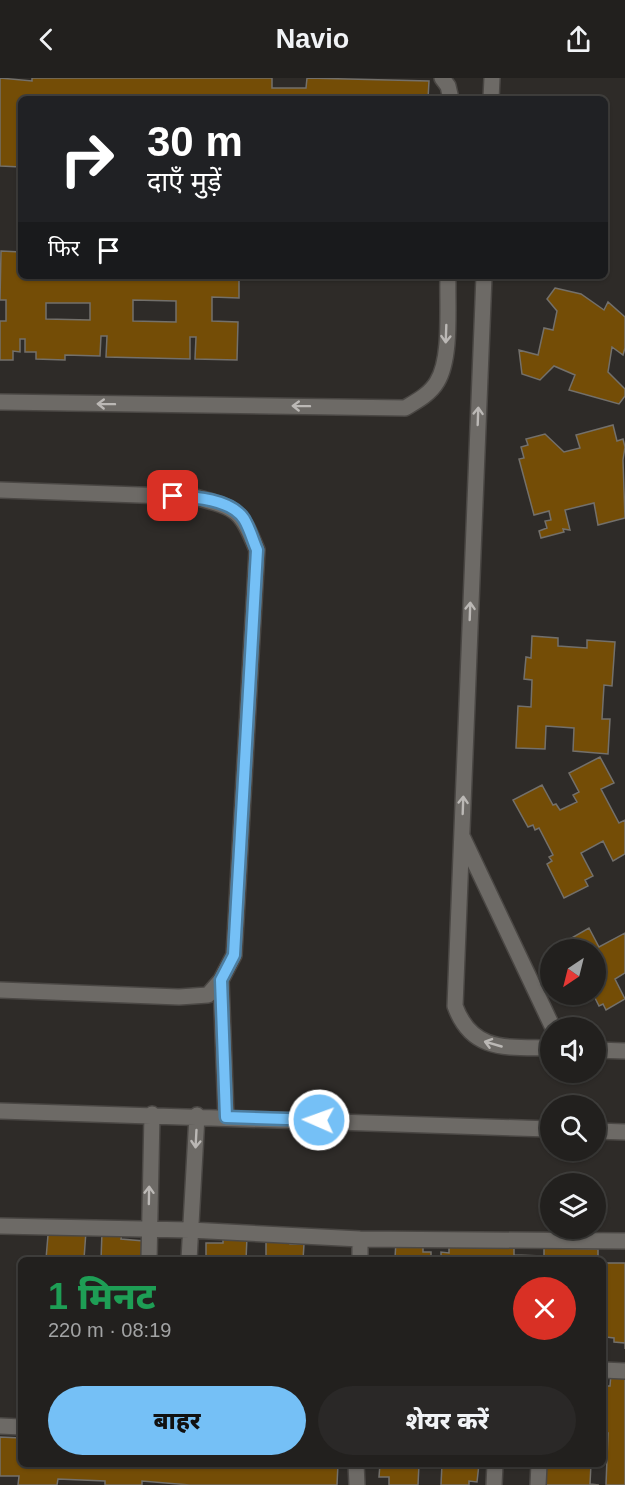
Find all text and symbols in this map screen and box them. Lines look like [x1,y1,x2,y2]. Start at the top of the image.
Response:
icon: back [30,23,63,56]
icon: share [562,23,595,56]
text: Navio [276,24,349,54]
text: 30 m [147,118,243,165]
icon: right [48,120,126,198]
text: दाएँ मुड़ें [147,167,221,197]
icon: arrive [92,234,125,267]
text: फिर [48,236,80,261]
one-way arrow [440,324,452,344]
one-way arrow [96,398,116,410]
one-way arrow [291,400,311,412]
one-way arrow [473,406,484,426]
pin [147,470,198,521]
icon: arrive [156,479,189,512]
one-way arrow [465,601,476,621]
one-way arrow [457,796,468,816]
north arrow [540,939,606,1005]
map controls [540,939,606,1239]
button: sound [540,1017,606,1083]
one-way arrow [484,1038,503,1049]
position arrow [287,1088,351,1152]
button: search [540,1095,606,1161]
one-way arrow [191,1128,202,1148]
button: layers [540,1173,606,1239]
one-way arrow [144,1185,155,1205]
text: 1 मिनट [48,1276,156,1317]
button: close [513,1277,576,1340]
text: 220 m · 08:19 [48,1319,171,1341]
button: बाहर [48,1386,306,1455]
button: शेयर करें [318,1386,576,1455]

